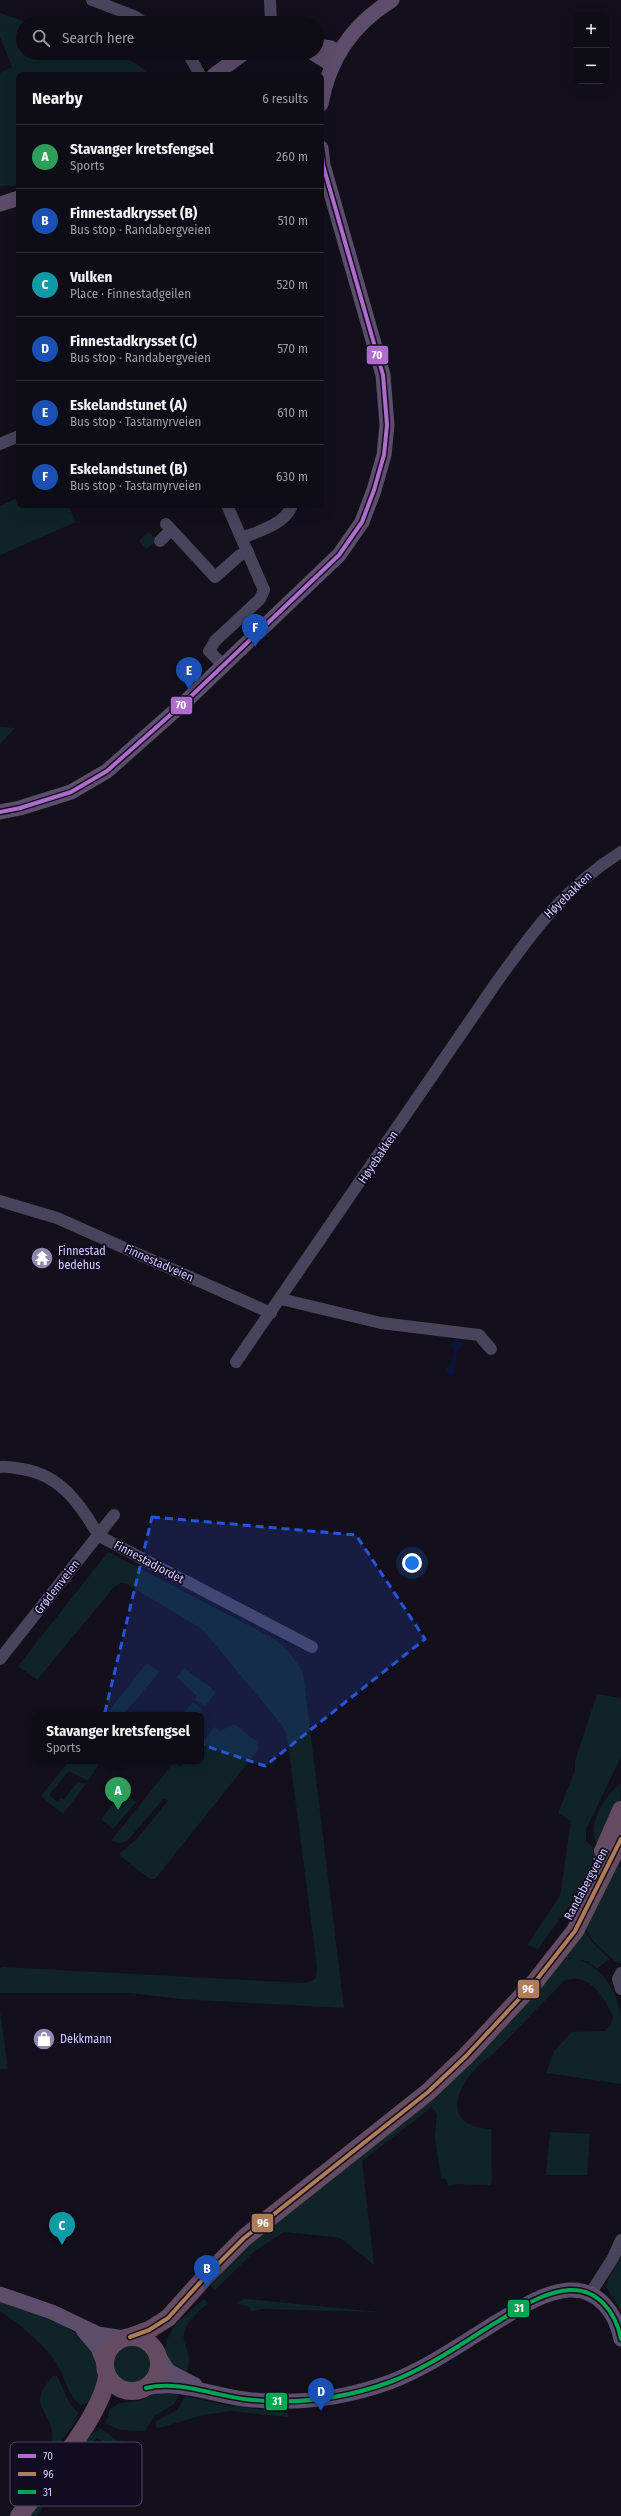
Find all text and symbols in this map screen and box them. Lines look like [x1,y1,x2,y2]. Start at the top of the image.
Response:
map controls [573,12,609,84]
button: + [573,12,609,48]
search box [16,16,324,60]
icon: search [30,27,52,49]
text: Search here [62,29,134,47]
button: − [573,48,609,84]
text: Nearby [32,88,83,109]
text: 6 results [262,91,308,106]
text: Stavanger kretsfengsel [70,140,214,158]
text: A [41,149,49,164]
text: 260 m [276,149,308,164]
text: Sports [70,158,105,173]
text: Finnestadkrysset (B) [70,204,197,222]
text: B [41,213,49,228]
text: 510 m [278,213,308,228]
text: Bus stop · Randabergveien [70,222,211,237]
text: Vulken [70,268,112,286]
text: C [42,277,48,292]
text: 520 m [277,277,308,292]
text: Place · Finnestadgeilen [70,286,191,301]
text: Finnestadkrysset (C) [70,332,197,350]
text: D [41,341,49,356]
text: 570 m [277,341,308,356]
line badge: 70 [366,345,389,365]
text: 70 [372,349,382,362]
text: Bus stop · Randabergveien [70,350,211,365]
text: Eskelandstunet (A) [70,396,187,414]
text: E [42,405,48,420]
text: 610 m [277,405,308,420]
text: Bus stop · Tastamyrveien [70,414,201,429]
text: Eskelandstunet (B) [70,460,187,478]
text: F [42,469,48,484]
text: 630 m [276,469,308,484]
text: Bus stop · Tastamyrveien [70,478,201,493]
pin: F [242,614,268,647]
pin: E [176,657,202,690]
line badge: 70 [170,696,193,715]
text: 70 [176,699,186,712]
street label: Høyebakken [541,869,595,921]
street label: Høyebakken [355,1128,401,1186]
street label: Finnestadveien [122,1242,196,1284]
place label: Finnestad bedehus [58,1244,106,1272]
temple icon: Finnestad bedehus [29,1245,55,1271]
street label: Finnestadjordet [112,1538,186,1586]
your location [402,1553,422,1573]
street label: Grødemveien [31,1557,83,1617]
popup [32,1712,204,1764]
text: Stavanger kretsfengsel [46,1722,190,1740]
text: Sports [46,1740,81,1755]
pin: A [105,1777,131,1810]
street label: Randabergveien [561,1846,611,1922]
line badge: 96 [517,1979,540,1999]
text: 96 [522,1983,534,1996]
shop icon: Dekkmann [31,2026,57,2052]
place label: Dekkmann [60,2032,112,2046]
pin: C [49,2212,75,2245]
line badge: 96 [251,2213,274,2233]
text: 96 [257,2217,269,2230]
pin: B [194,2255,220,2288]
line badge: 31 [507,2299,530,2318]
text: 31 [513,2302,524,2315]
pin: D [308,2378,334,2411]
line badge: 31 [265,2392,288,2411]
text: 31 [271,2395,282,2408]
legend [10,2442,142,2506]
text: 70 [43,2450,53,2463]
text: 96 [43,2468,54,2481]
text: 31 [43,2486,52,2499]

